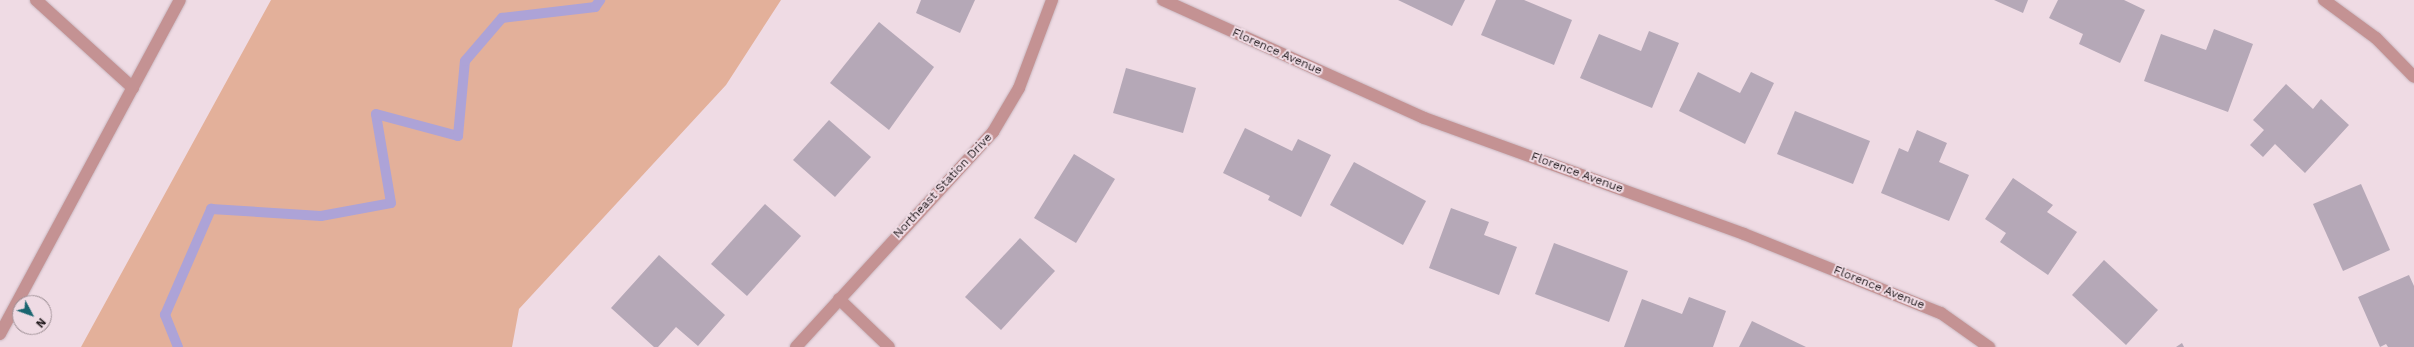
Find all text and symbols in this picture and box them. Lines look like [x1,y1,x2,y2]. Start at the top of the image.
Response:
street label: Florence Avenue [1230,26,1324,78]
street label: Northeast Station Drive [891,131,995,241]
street label: Florence Avenue [1529,150,1625,196]
street label: Florence Avenue [1831,263,1927,313]
north arrow [12,295,52,335]
text: N [33,315,48,330]

